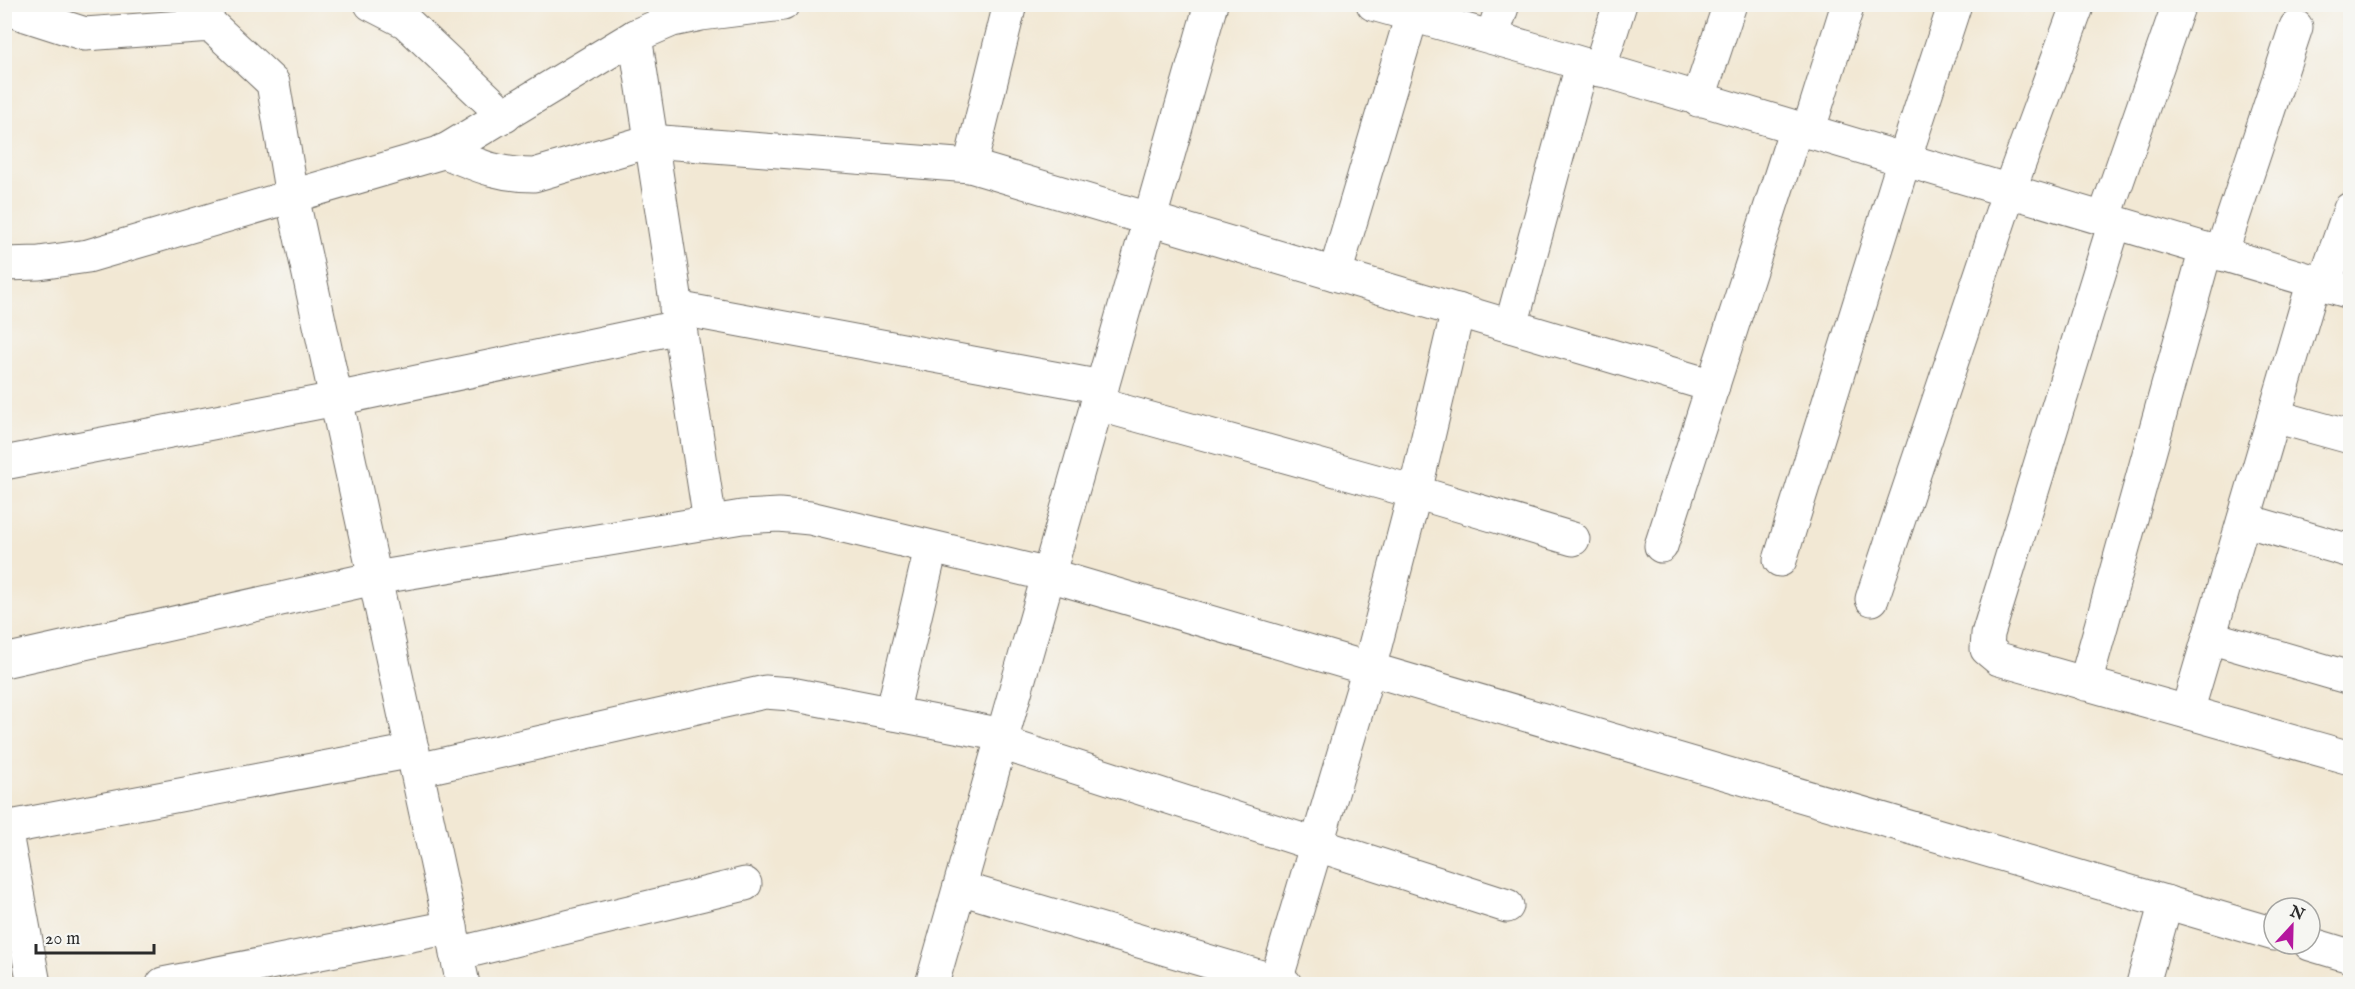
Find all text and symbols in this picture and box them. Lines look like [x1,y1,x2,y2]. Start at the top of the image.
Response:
north arrow [2262,896,2322,956]
text: N [2286,902,2307,926]
scale bar [36,917,154,955]
text: 20 m [45,928,80,951]

